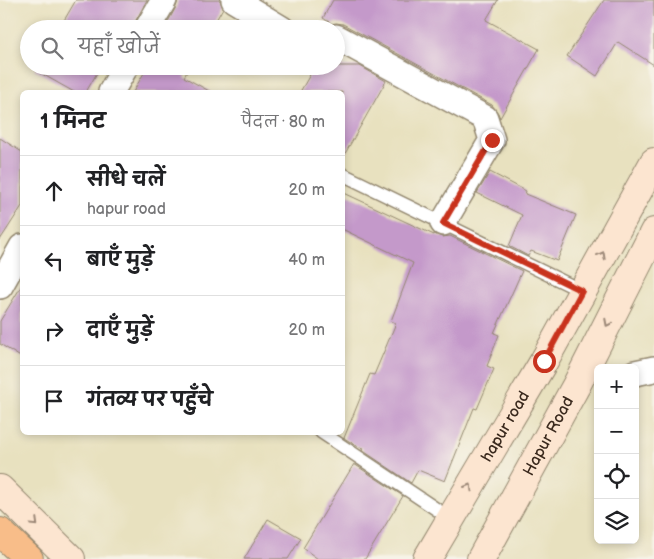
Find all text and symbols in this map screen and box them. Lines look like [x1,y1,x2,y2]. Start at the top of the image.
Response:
search box [20,20,345,75]
icon: search [38,34,66,62]
text: यहाँ खोजें [78,36,160,59]
text: 1 मिनट [40,109,105,134]
text: पैदल · 80 m [241,113,325,132]
route end [481,129,504,152]
text: सीधे चलें [87,169,165,192]
icon: ahead [40,177,68,205]
text: 20 m [289,181,325,200]
text: hapur road [87,200,166,219]
icon: left [40,247,68,275]
text: बाएँ मुड़ें [87,249,154,272]
text: 40 m [288,251,325,270]
one-way arrow [596,251,606,260]
icon: right [40,317,68,345]
one-way arrow [604,317,614,326]
text: दाएँ मुड़ें [87,319,153,342]
text: 20 m [289,321,325,340]
route start [533,350,556,373]
map controls [594,364,639,544]
button: + [594,364,639,409]
icon: arrive [40,387,68,415]
street label: hapur road [477,388,534,465]
text: गंतव्य पर पहुँचे [87,389,213,412]
street label: Hapur Road [519,393,578,479]
button: − [594,409,639,454]
button: locate [594,454,639,499]
one-way arrow [463,483,473,492]
button: layers [594,499,639,544]
one-way arrow [29,517,38,526]

